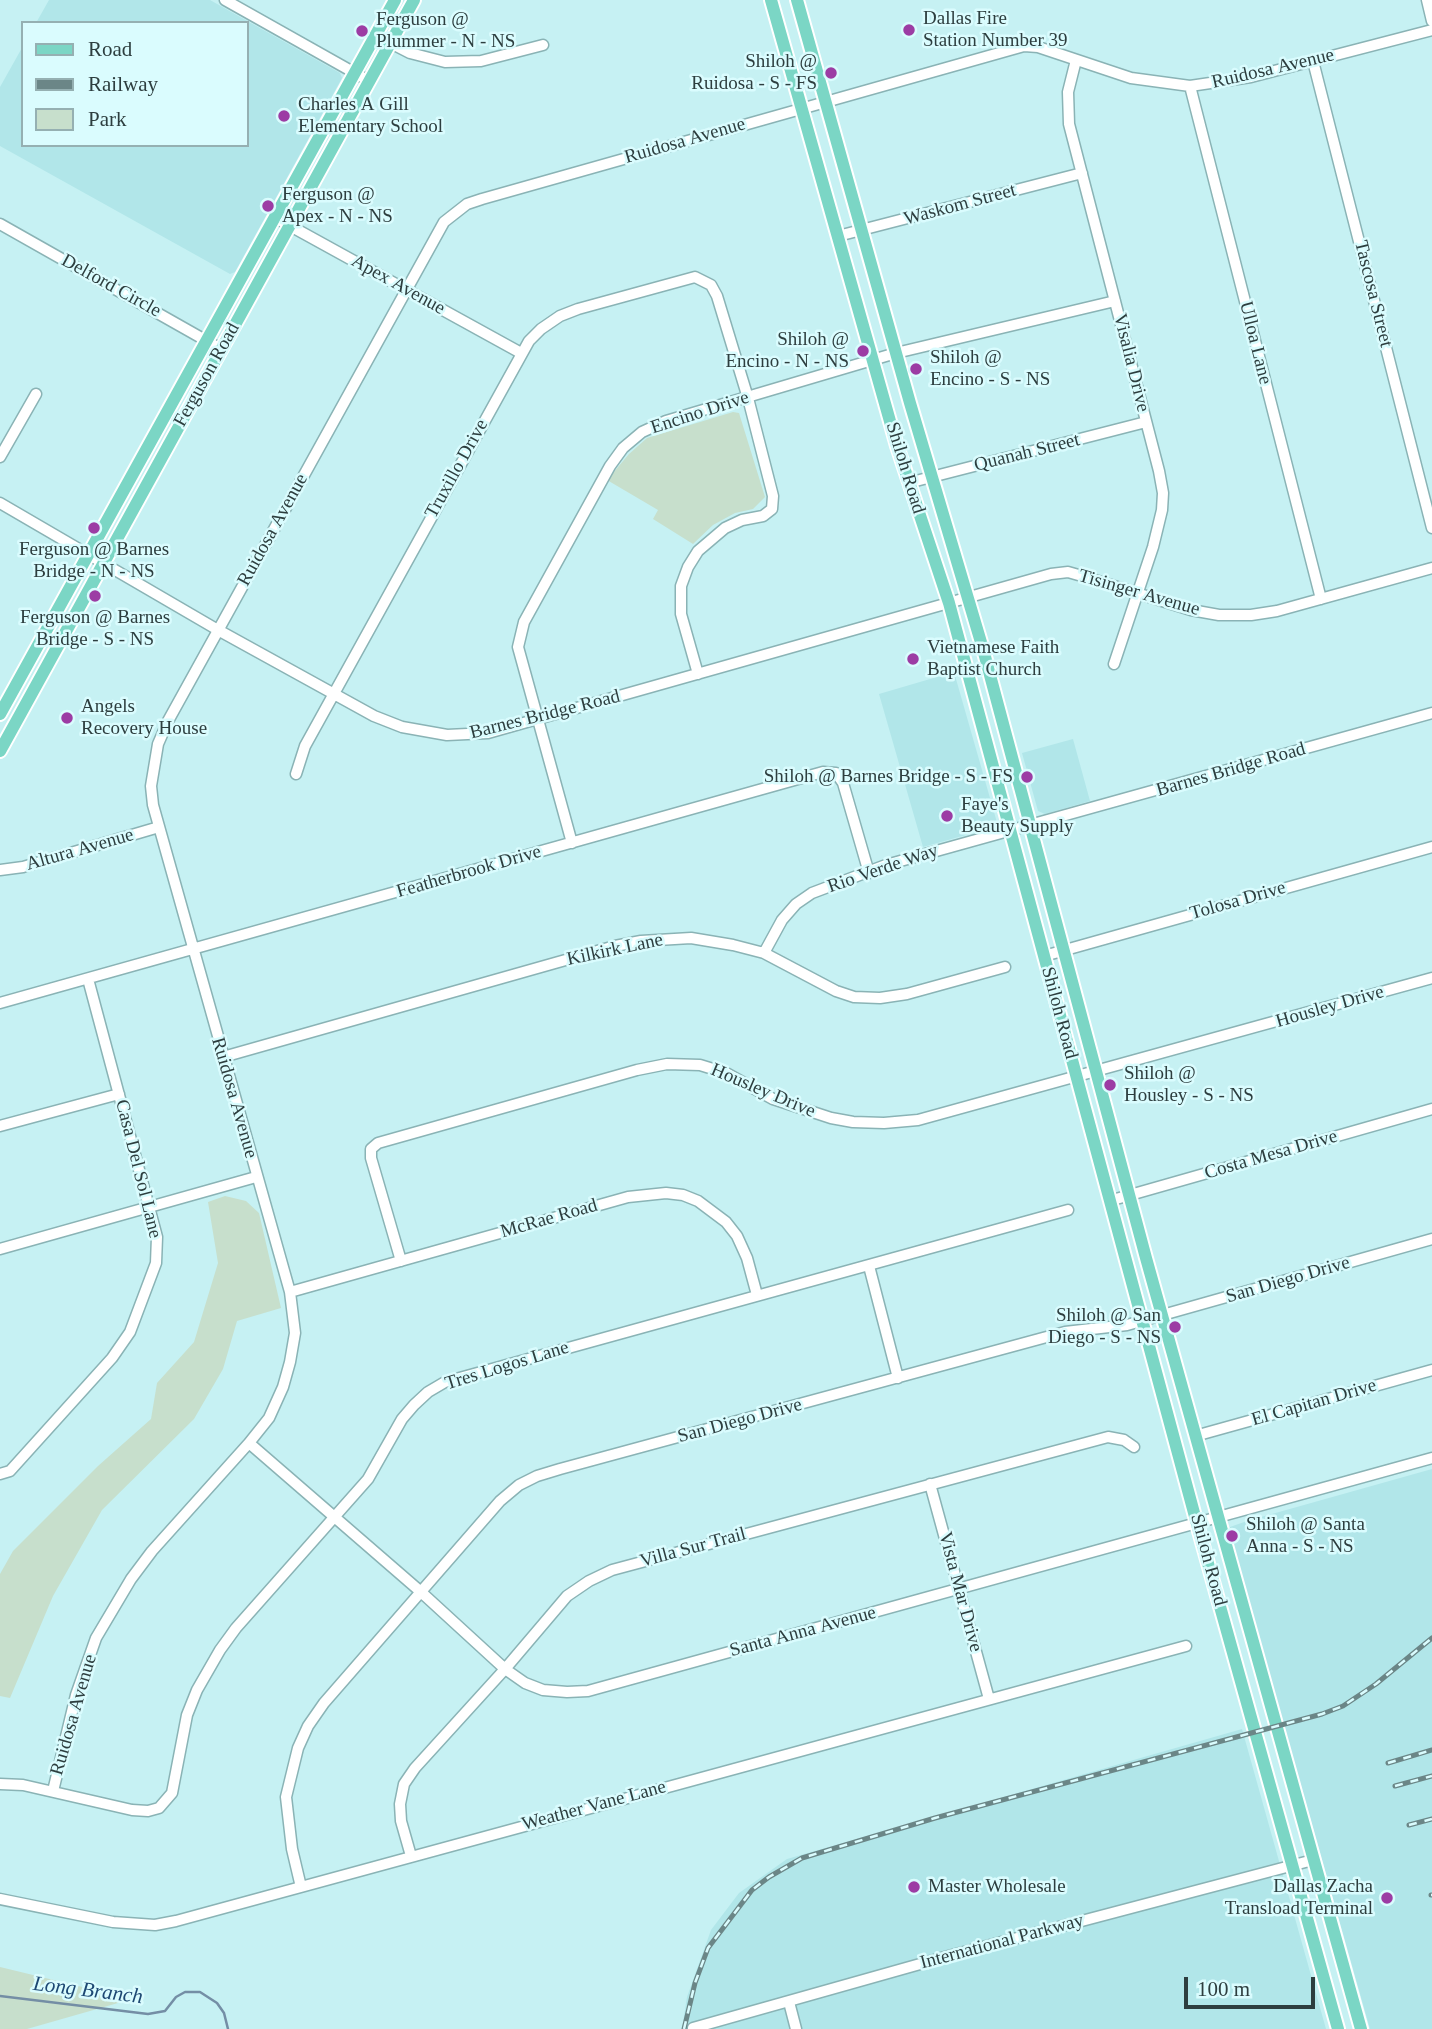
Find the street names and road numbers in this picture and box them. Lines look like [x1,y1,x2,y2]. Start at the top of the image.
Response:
street label: Ruidosa Avenue [1210,44,1336,94]
street label: Ruidosa Avenue [622,113,748,169]
street label: Waskom Street [901,179,1019,231]
street label: Tascosa Street [1349,238,1397,350]
street label: Delford Circle [57,249,165,323]
street label: Apex Avenue [347,250,449,320]
street label: Ulloa Lane [1234,299,1276,387]
street label: Visalia Drive [1108,311,1154,415]
street label: Ferguson Road [169,319,245,431]
street label: Encino Drive [648,386,752,440]
street label: Truxillo Drive [420,416,494,522]
street label: Shiloh Road [880,419,930,517]
street label: Quanah Street [972,429,1082,477]
street label: Ruidosa Avenue [233,470,313,590]
street label: Tisinger Avenue [1076,565,1202,621]
street label: Barnes Bridge Road [467,685,623,745]
street label: Barnes Bridge Road [1154,738,1308,802]
street label: Altura Avenue [24,824,136,876]
street label: Rio Verde Way [825,839,941,899]
street label: Featherbrook Drive [394,840,544,904]
street label: Tolosa Drive [1188,876,1288,926]
street label: Kilkirk Lane [565,929,665,971]
street label: Shiloh Road [1036,964,1082,1062]
street label: Housley Drive [1273,981,1387,1033]
street label: Ruidosa Avenue [206,1035,262,1161]
street label: Housley Drive [707,1059,819,1123]
street label: Casa Del Sol Lane [110,1097,166,1241]
street label: Costa Mesa Drive [1202,1125,1340,1185]
street label: McRae Road [498,1194,600,1244]
street label: San Diego Drive [1223,1251,1353,1309]
street label: Tres Logos Lane [442,1336,572,1396]
street label: El Capitan Drive [1249,1374,1379,1432]
street label: San Diego Drive [675,1393,805,1449]
street label: Shiloh Road [1185,1511,1231,1609]
street label: Villa Sur Trail [637,1523,749,1573]
street label: Vista Mar Drive [933,1529,987,1655]
street label: Santa Anna Avenue [727,1602,879,1662]
street label: Ruidosa Avenue [46,1652,102,1778]
street label: Weather Vane Lane [519,1776,669,1836]
street label: International Parkway [918,1909,1086,1975]

